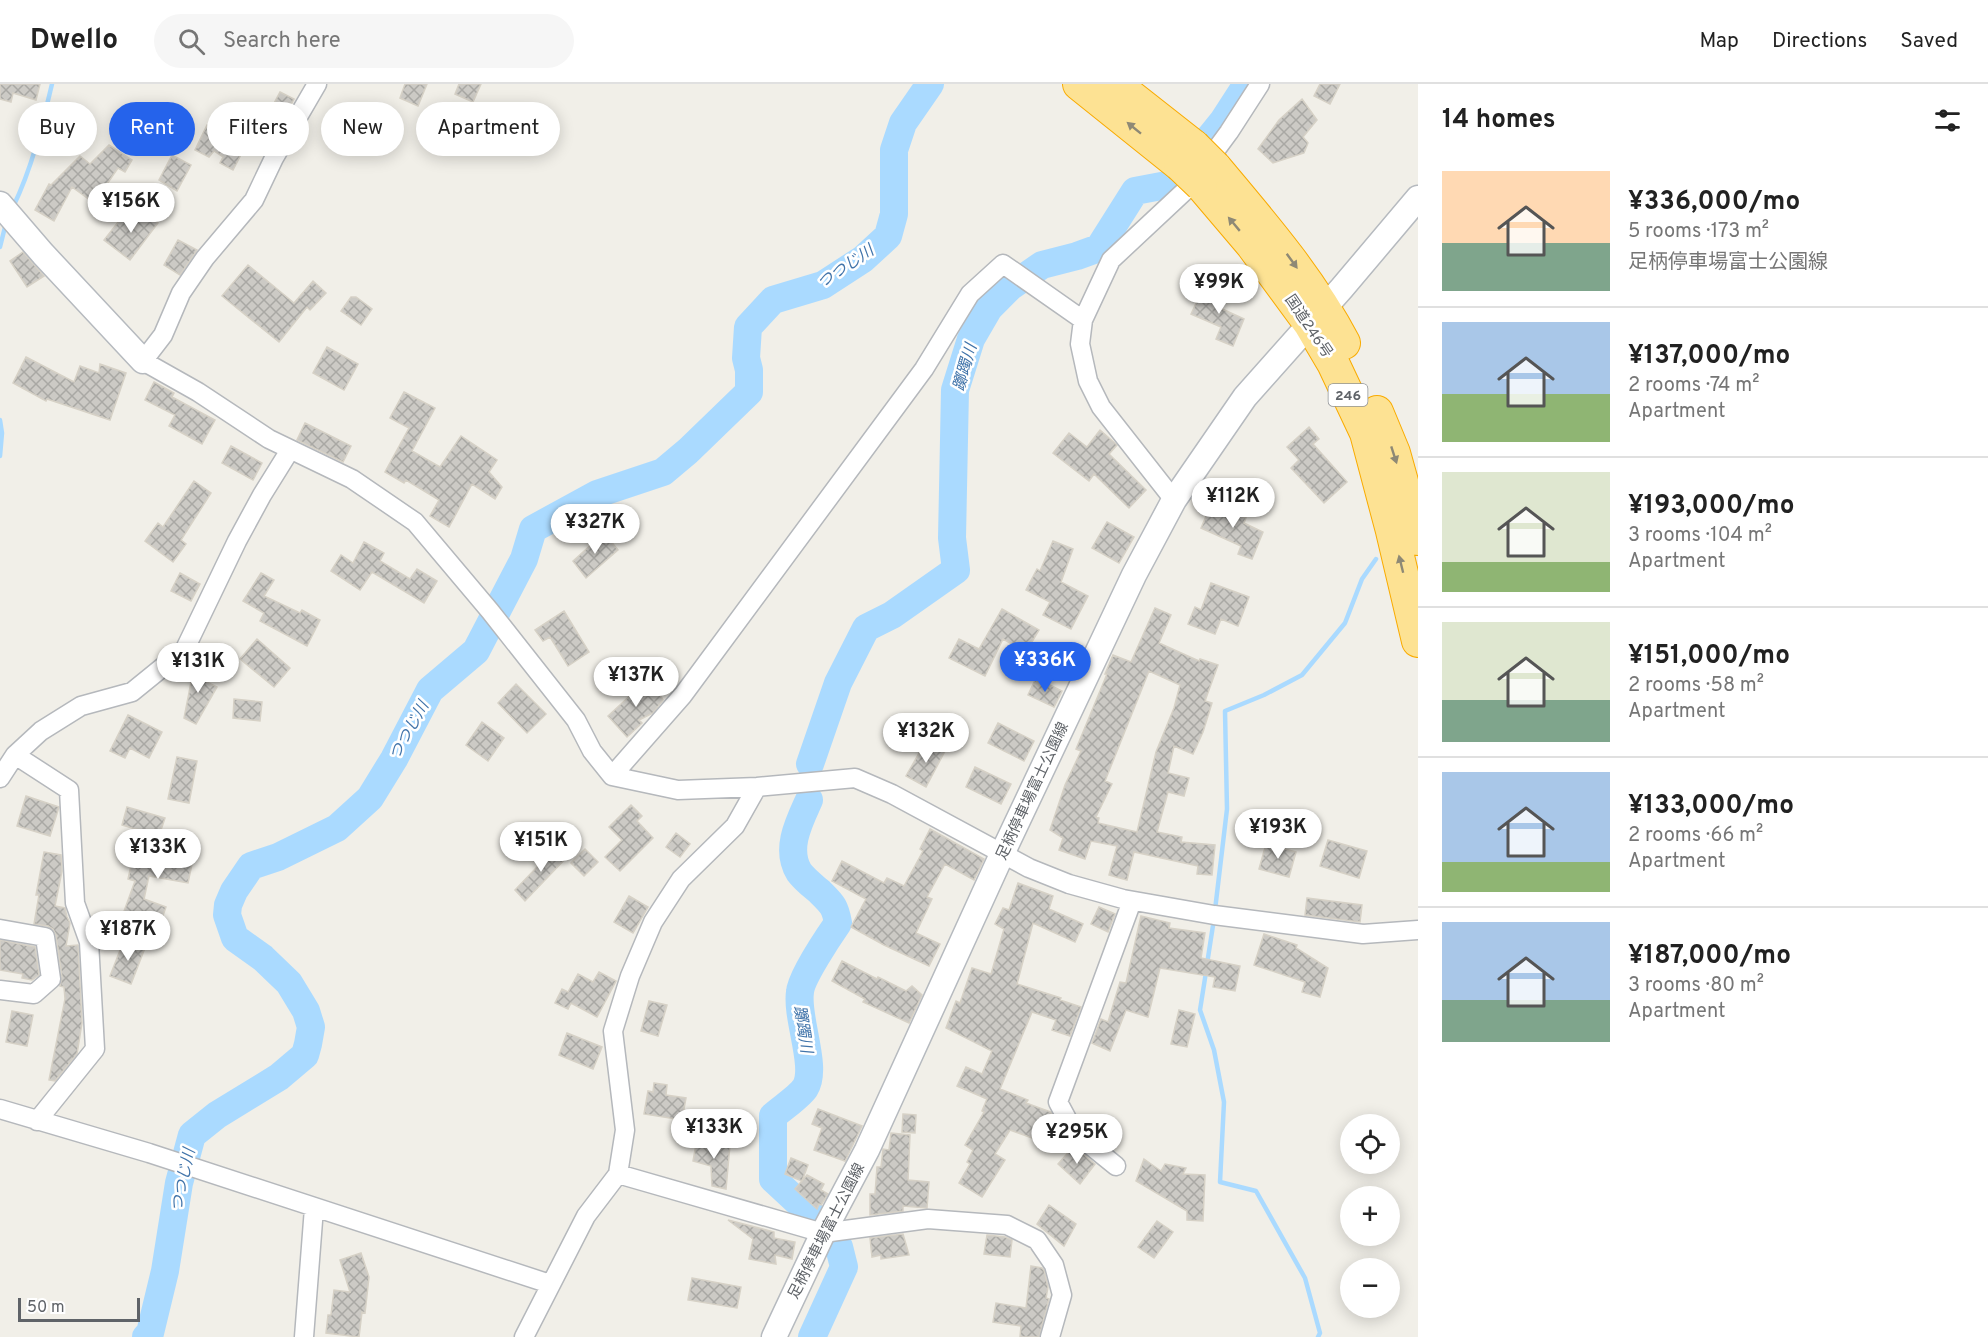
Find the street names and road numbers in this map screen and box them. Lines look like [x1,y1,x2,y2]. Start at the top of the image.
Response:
street label: 国道246号 [1280,292,1336,362]
road number: 246 [1328,384,1368,406]
street label: 足柄停車場富士公園線 [993,720,1074,864]
street label: 足柄停車場富士公園線 [785,1161,870,1303]

